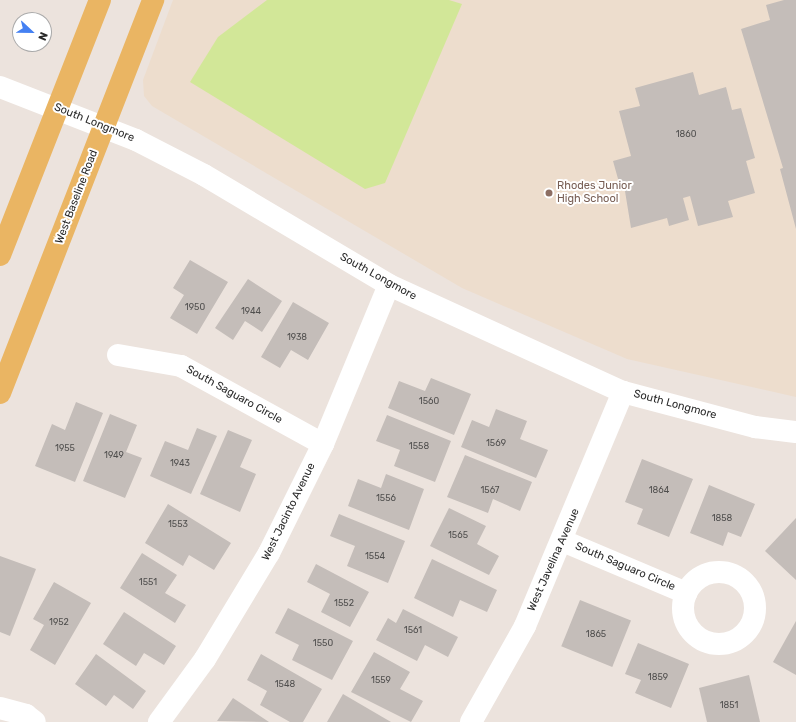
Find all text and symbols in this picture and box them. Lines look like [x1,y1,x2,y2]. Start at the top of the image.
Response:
north arrow [12,12,52,52]
text: N [35,30,50,42]
street label: South Longmore [52,101,136,145]
house number: 1860 [676,129,696,139]
street label: West Baseline Road [53,148,101,246]
place label: Rhodes Junior High School [557,180,632,206]
marker: Rhodes Junior High School [544,188,554,198]
street label: South Longmore [337,251,419,303]
house number: 1950 [185,302,205,312]
house number: 1944 [241,306,261,316]
house number: 1938 [287,332,307,342]
street label: South Saguaro Circle [184,363,284,427]
street label: South Longmore [632,388,718,422]
house number: 1560 [419,396,439,406]
house number: 1569 [486,438,506,448]
house number: 1558 [409,441,429,451]
house number: 1955 [55,443,75,453]
house number: 1949 [104,450,124,460]
house number: 1943 [170,458,190,468]
street label: West Jacinto Avenue [260,461,318,563]
house number: 1567 [481,485,499,495]
house number: 1864 [649,485,669,495]
house number: 1556 [376,493,396,503]
street label: West Javelina Avenue [525,506,583,614]
house number: 1858 [712,513,732,523]
house number: 1553 [168,519,188,529]
house number: 1565 [448,530,468,540]
street label: South Saguaro Circle [573,540,677,594]
house number: 1554 [365,551,385,561]
house number: 1551 [139,577,157,587]
house number: 1552 [334,598,354,608]
house number: 1952 [49,617,69,627]
house number: 1561 [404,625,422,635]
house number: 1865 [586,629,606,639]
house number: 1550 [313,638,333,648]
house number: 1859 [648,672,668,682]
house number: 1559 [371,675,391,685]
house number: 1548 [275,679,295,689]
house number: 1851 [720,700,738,710]

